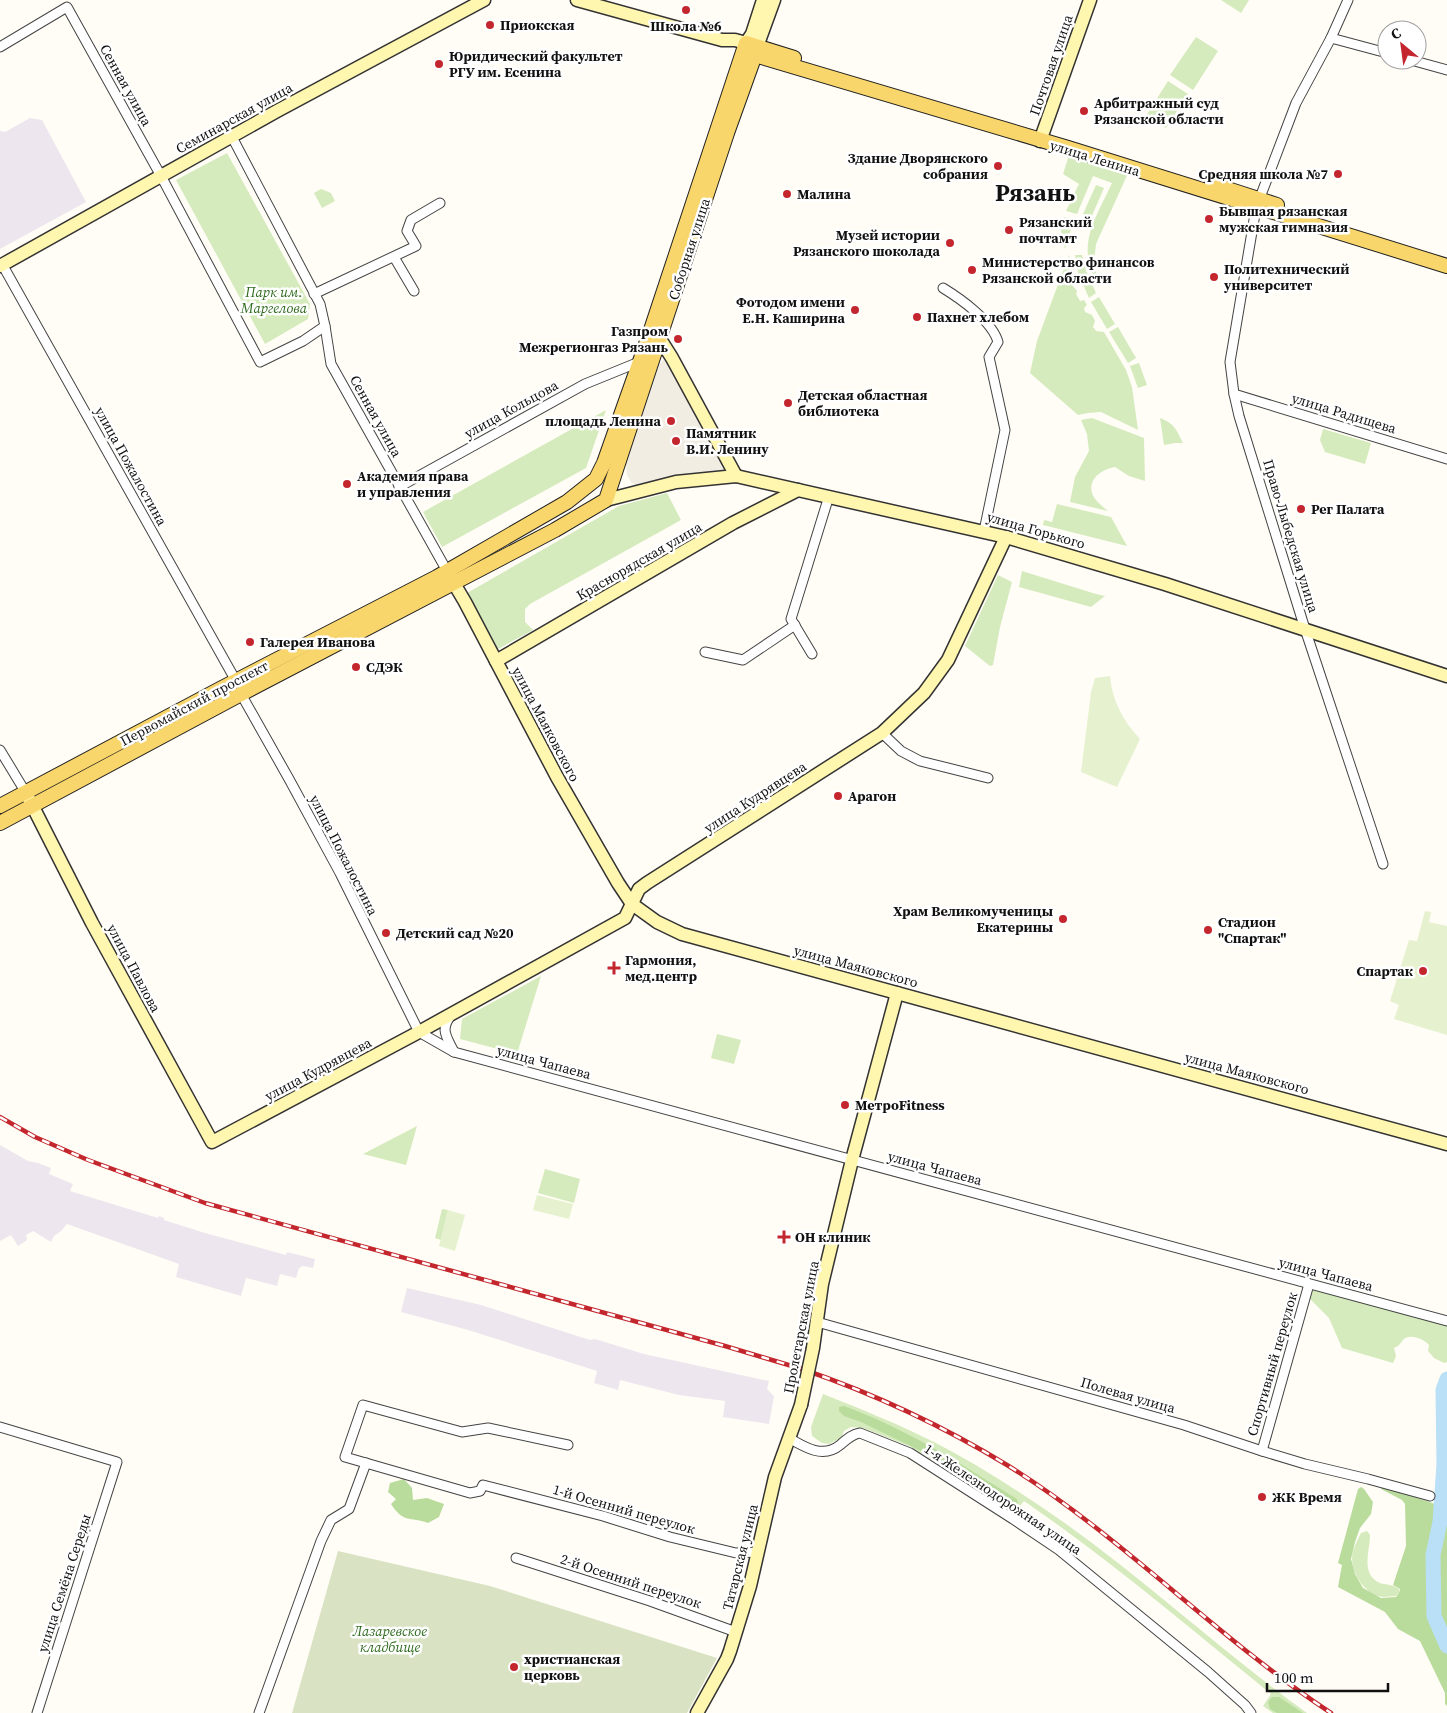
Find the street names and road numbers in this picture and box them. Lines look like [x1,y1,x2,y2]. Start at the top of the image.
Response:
street label: Почтовая улица [1024,11,1078,118]
street label: Сенная улица [95,40,157,130]
street label: Семинарская улица [172,77,297,158]
street label: улица Ленина [1048,135,1143,181]
street label: Соборная улица [663,195,715,302]
street label: Сенная улица [345,371,407,461]
street label: улица Кольцова [460,374,562,443]
street label: улица Радищева [1289,388,1400,439]
street label: улица Пожалостина [90,403,172,530]
street label: Право-Лыбедская улица [1258,457,1324,616]
street label: улица Горького [985,506,1088,554]
street label: Краснорядская улица [572,516,706,605]
street label: Первомайский проспект [116,655,272,751]
street label: улица Маяковского [507,663,585,785]
street label: улица Кудрявцева [700,756,811,838]
street label: улица Пожалостина [305,791,384,920]
street label: улица Павлова [102,920,166,1017]
street label: улица Маяковского [792,940,921,992]
street label: улица Кудрявцева [261,1032,376,1106]
street label: улица Чапаева [495,1040,594,1084]
street label: улица Маяковского [1183,1047,1312,1099]
street label: улица Чапаева [886,1146,985,1190]
street label: улица Чапаева [1277,1252,1376,1296]
street label: Пролетарская улица [778,1258,824,1395]
street label: Спортивный переулок [1242,1289,1302,1438]
street label: Полевая улица [1078,1372,1178,1418]
street label: 1-я Железнодорожная улица [920,1439,1087,1560]
street label: 1-й Осенний переулок [551,1479,698,1539]
street label: Татарская улица [717,1501,763,1612]
street label: улица Семёна Середы [32,1511,96,1655]
street label: 2-й Осенний переулок [558,1549,704,1613]

